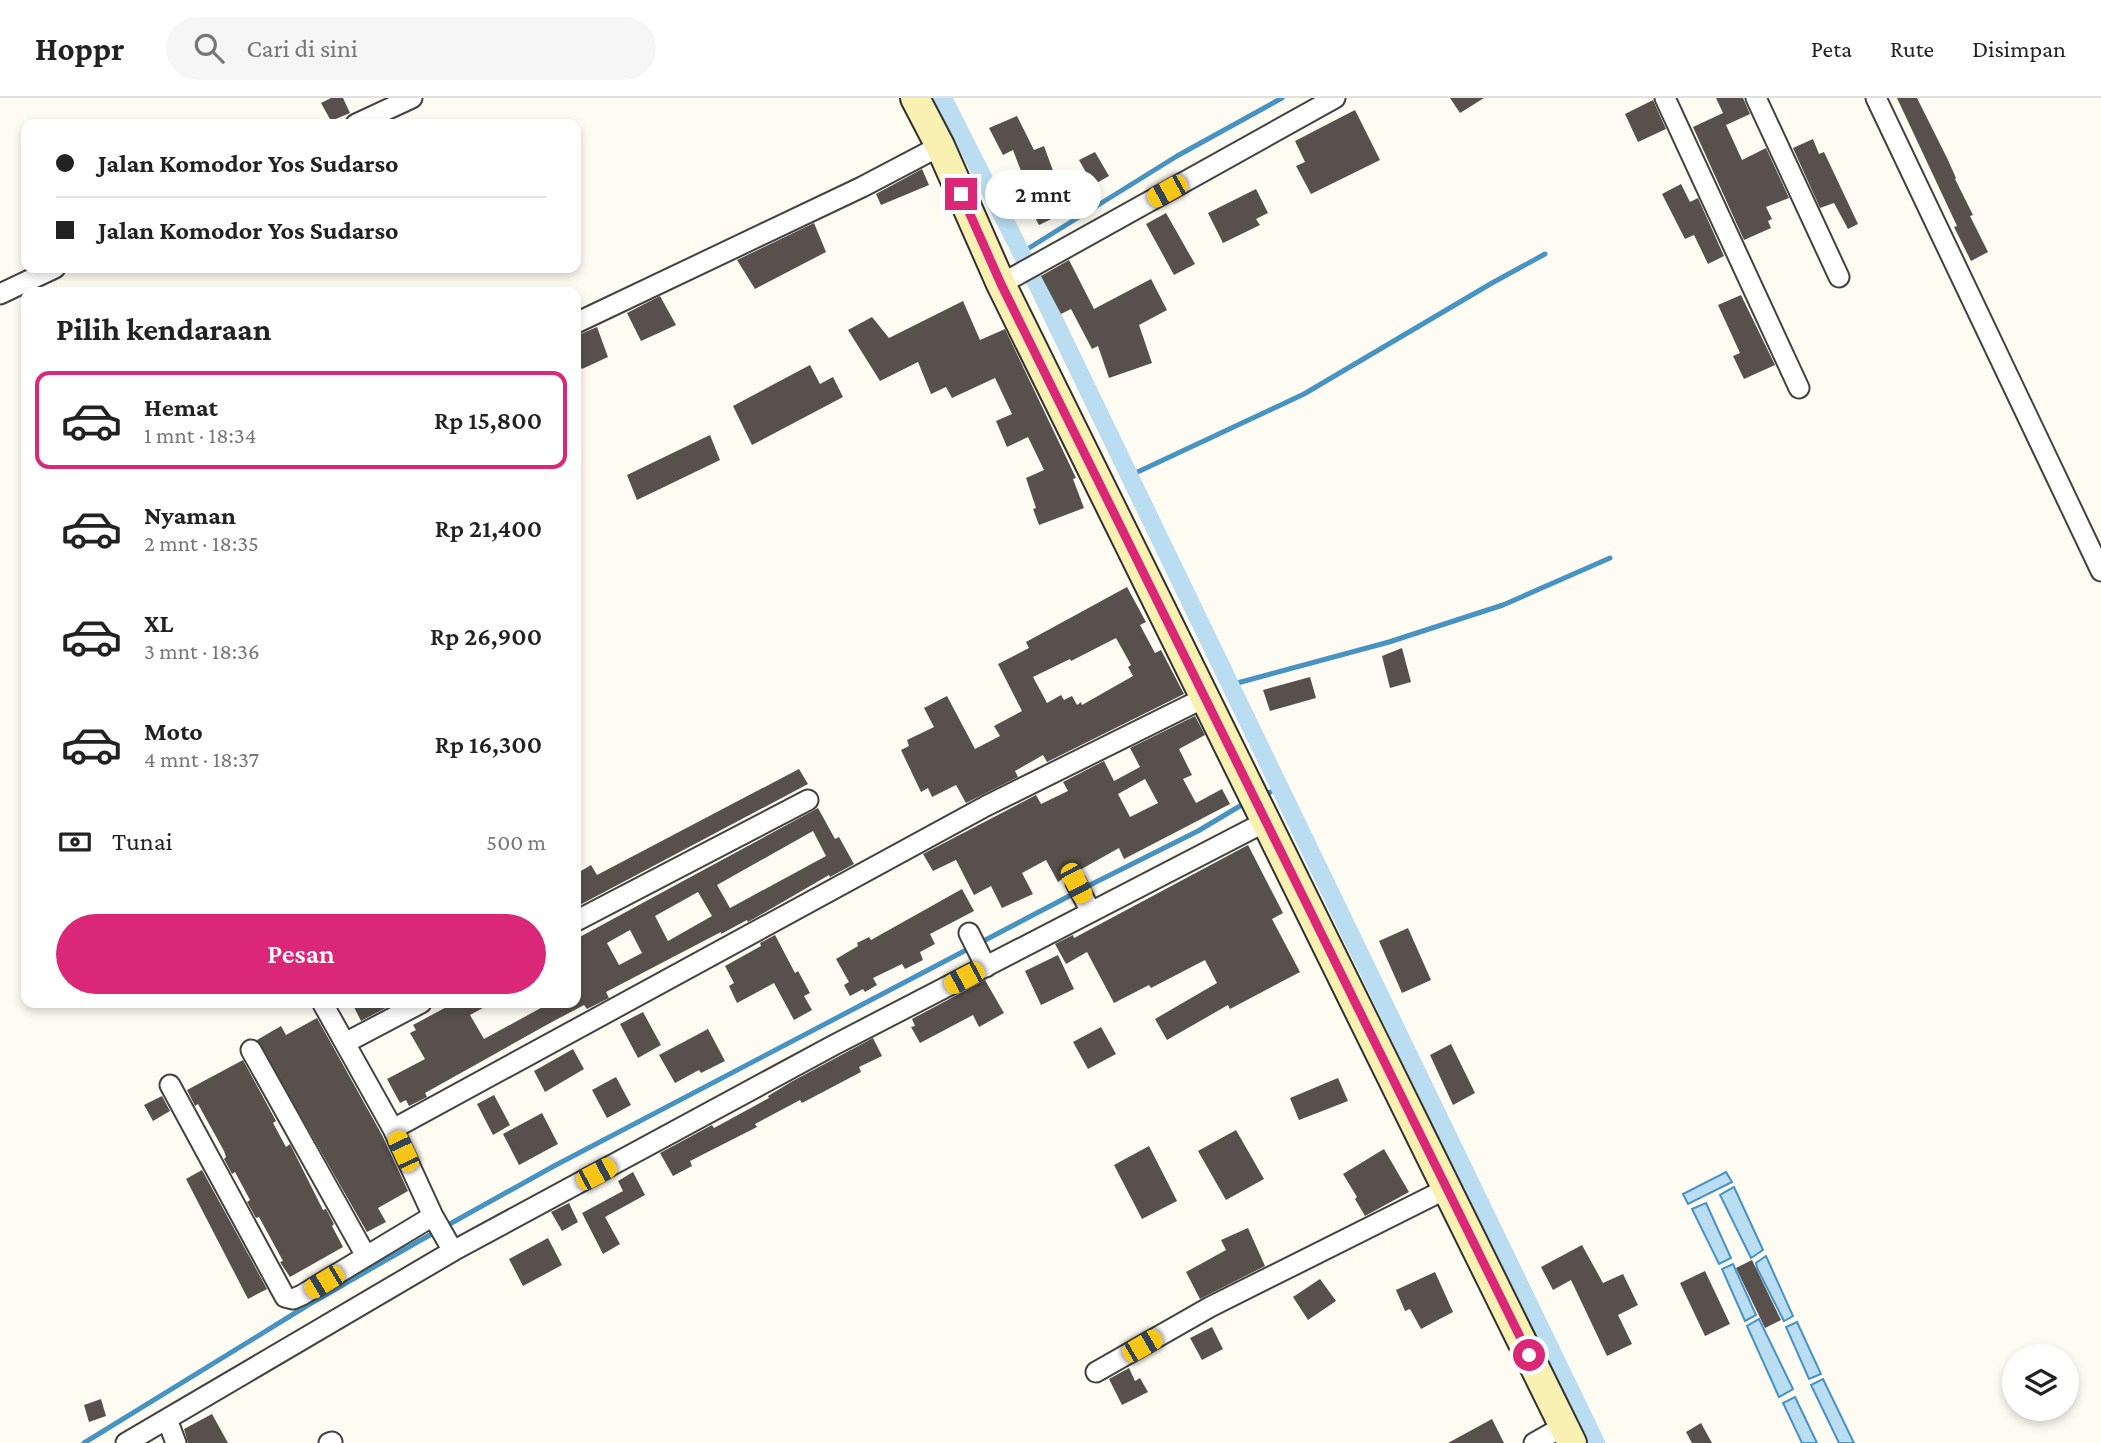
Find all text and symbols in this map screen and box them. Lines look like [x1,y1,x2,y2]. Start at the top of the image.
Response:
search box [166,17,656,80]
icon: search [190,29,228,67]
text: Hoppr [35,30,124,67]
text: Cari di sini [246,34,358,63]
text: Peta [1811,35,1852,62]
text: Rute [1890,35,1934,62]
text: Disimpan [1972,35,2066,62]
text: Jalan Komodor Yos Sudarso [98,149,399,178]
callout: 2 mnt [986,170,1101,218]
car [1144,172,1191,210]
route end [945,178,977,210]
text: 2 mnt [1015,181,1071,207]
text: Jalan Komodor Yos Sudarso [98,216,399,245]
text: Pilih kendaraan [56,311,271,347]
icon: car [60,389,123,452]
text: Hemat [144,393,218,422]
text: Rp 15,800 [434,406,542,435]
text: 1 mnt · 18:34 [144,422,256,448]
icon: car [60,497,123,560]
text: Nyaman [144,501,236,530]
text: Rp 21,400 [435,514,542,543]
text: 2 mnt · 18:35 [144,530,259,556]
icon: car [60,605,123,668]
text: XL [144,609,173,638]
text: Rp 26,900 [430,622,542,651]
text: 3 mnt · 18:36 [144,638,260,664]
icon: car [60,713,123,776]
text: Moto [144,717,203,746]
text: Rp 16,300 [435,730,542,759]
text: 4 mnt · 18:37 [144,746,259,772]
icon: cash [56,823,94,861]
text: Tunai [112,827,173,856]
text: 500 m [486,829,546,855]
car [1057,860,1096,906]
button: Pesan [56,914,546,994]
car [941,959,988,997]
car [385,1128,422,1174]
car [573,1155,620,1193]
car [301,1262,348,1302]
car [1119,1326,1166,1366]
route start [1513,1339,1545,1371]
map controls [2002,1344,2079,1421]
button: layers [2002,1344,2079,1421]

